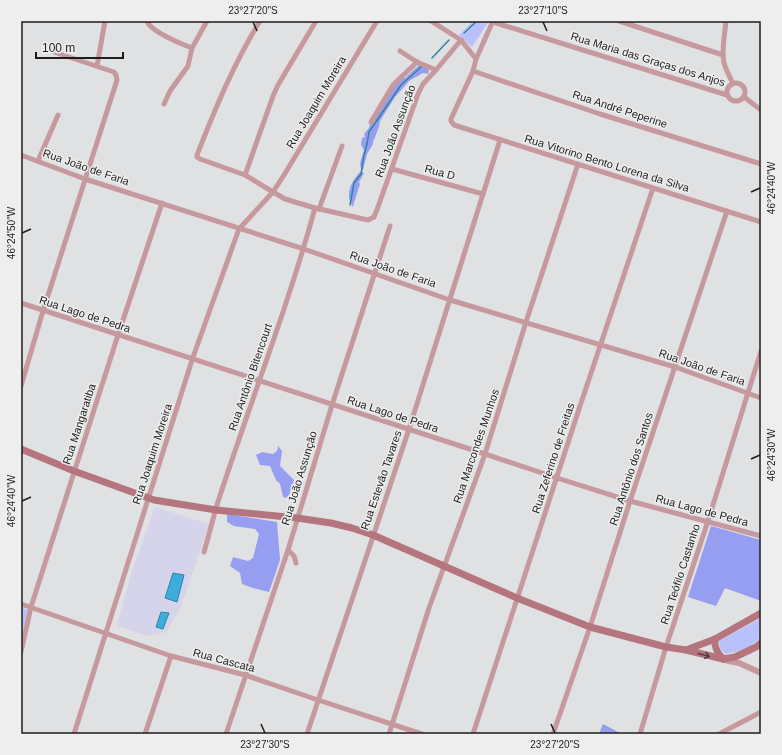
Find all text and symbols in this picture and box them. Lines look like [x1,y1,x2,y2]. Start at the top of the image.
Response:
text: 23°27'20"S [228,5,278,16]
text: 23°27'10"S [518,5,568,16]
street label: Rua Maria das Graças dos Anjos [569,30,727,88]
scale bar [36,34,123,60]
text: 100 m [42,41,75,55]
street label: Rua Joaquim Moreira [284,53,349,150]
street label: Rua João Assunção [373,83,417,179]
street label: Rua André Peperine [571,88,669,130]
street label: Rua Vitorino Bento Lorena da Silva [523,132,692,194]
street label: Rua João de Faria [41,147,132,188]
text: 46°24'40"W [766,161,777,214]
street label: Rua D [423,162,457,182]
text: 46°24'50"W [6,206,17,259]
street label: Rua João de Faria [348,249,439,290]
street label: Rua Lago de Pedra [38,294,133,335]
street label: Rua Antônio Bitencourt [226,322,274,432]
street label: Rua João de Faria [657,347,748,388]
street label: Rua Mangaratiba [60,381,98,466]
street label: Rua Marcondes Munhos [451,387,501,505]
street label: Rua Lago de Pedra [346,394,441,435]
street label: Rua Joaquim Moreira [130,401,174,506]
street label: Rua Zeferino de Freitas [529,401,577,515]
street label: Rua Antônio dos Santos [607,411,655,527]
street label: Rua Estevão Tavares [358,428,404,531]
text: 46°24'30"W [766,428,777,481]
street label: Rua João Assunção [279,429,319,527]
text: 46°24'40"W [6,474,17,527]
street label: Rua Lago de Pedra [654,492,750,528]
street label: Rua Teófilo Castanho [658,522,702,626]
street label: Rua Cascata [192,646,257,674]
one-way arrow [698,652,711,659]
text: 23°27'30"S [240,739,290,750]
text: 23°27'20"S [530,739,580,750]

